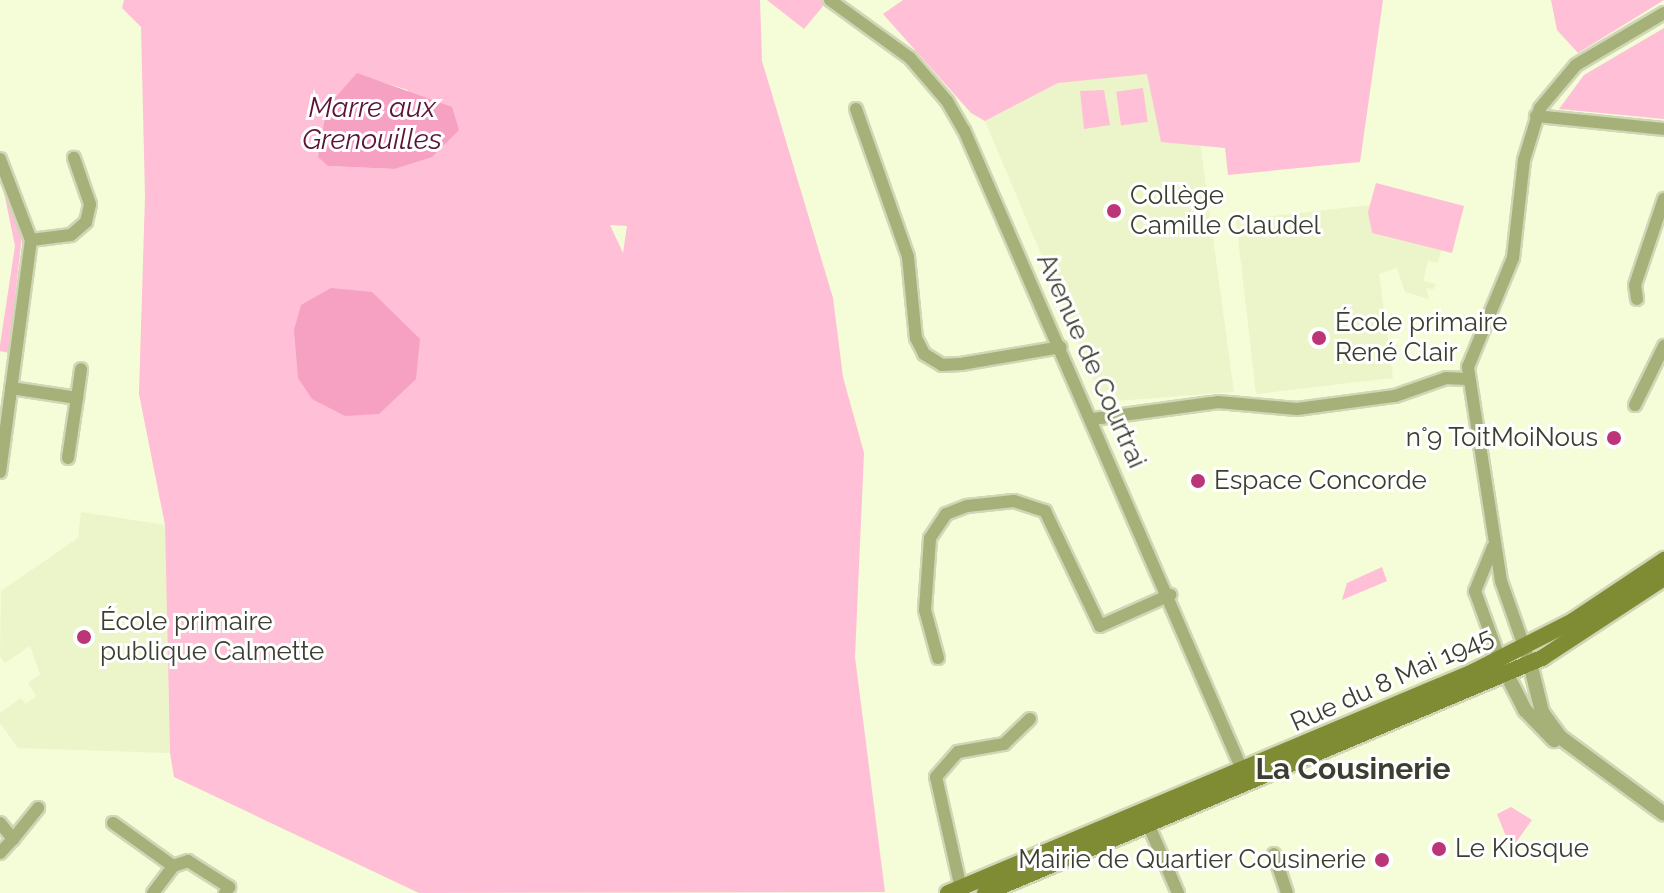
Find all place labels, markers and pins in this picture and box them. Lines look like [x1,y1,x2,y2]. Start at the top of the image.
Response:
place label: Collège Camille Claudel [1130,180,1321,242]
marker: Collège Camille Claudel [1105,202,1123,220]
place label: École primaire René Clair [1335,307,1508,368]
marker: École primaire René Clair [1310,329,1328,347]
place label: n°9 ToitMoiNous [1405,422,1598,454]
marker: n°9 ToitMoiNous [1605,429,1623,447]
place label: Espace Concorde [1214,465,1427,497]
marker: Espace Concorde [1189,472,1207,490]
place label: École primaire publique Calmette [100,606,324,668]
marker: École primaire publique Calmette [75,628,93,646]
place label: Le Kiosque [1455,833,1589,865]
marker: Le Kiosque [1430,840,1448,858]
place label: Mairie de Quartier Cousinerie [1018,844,1366,876]
marker: Mairie de Quartier Cousinerie [1373,851,1391,869]

